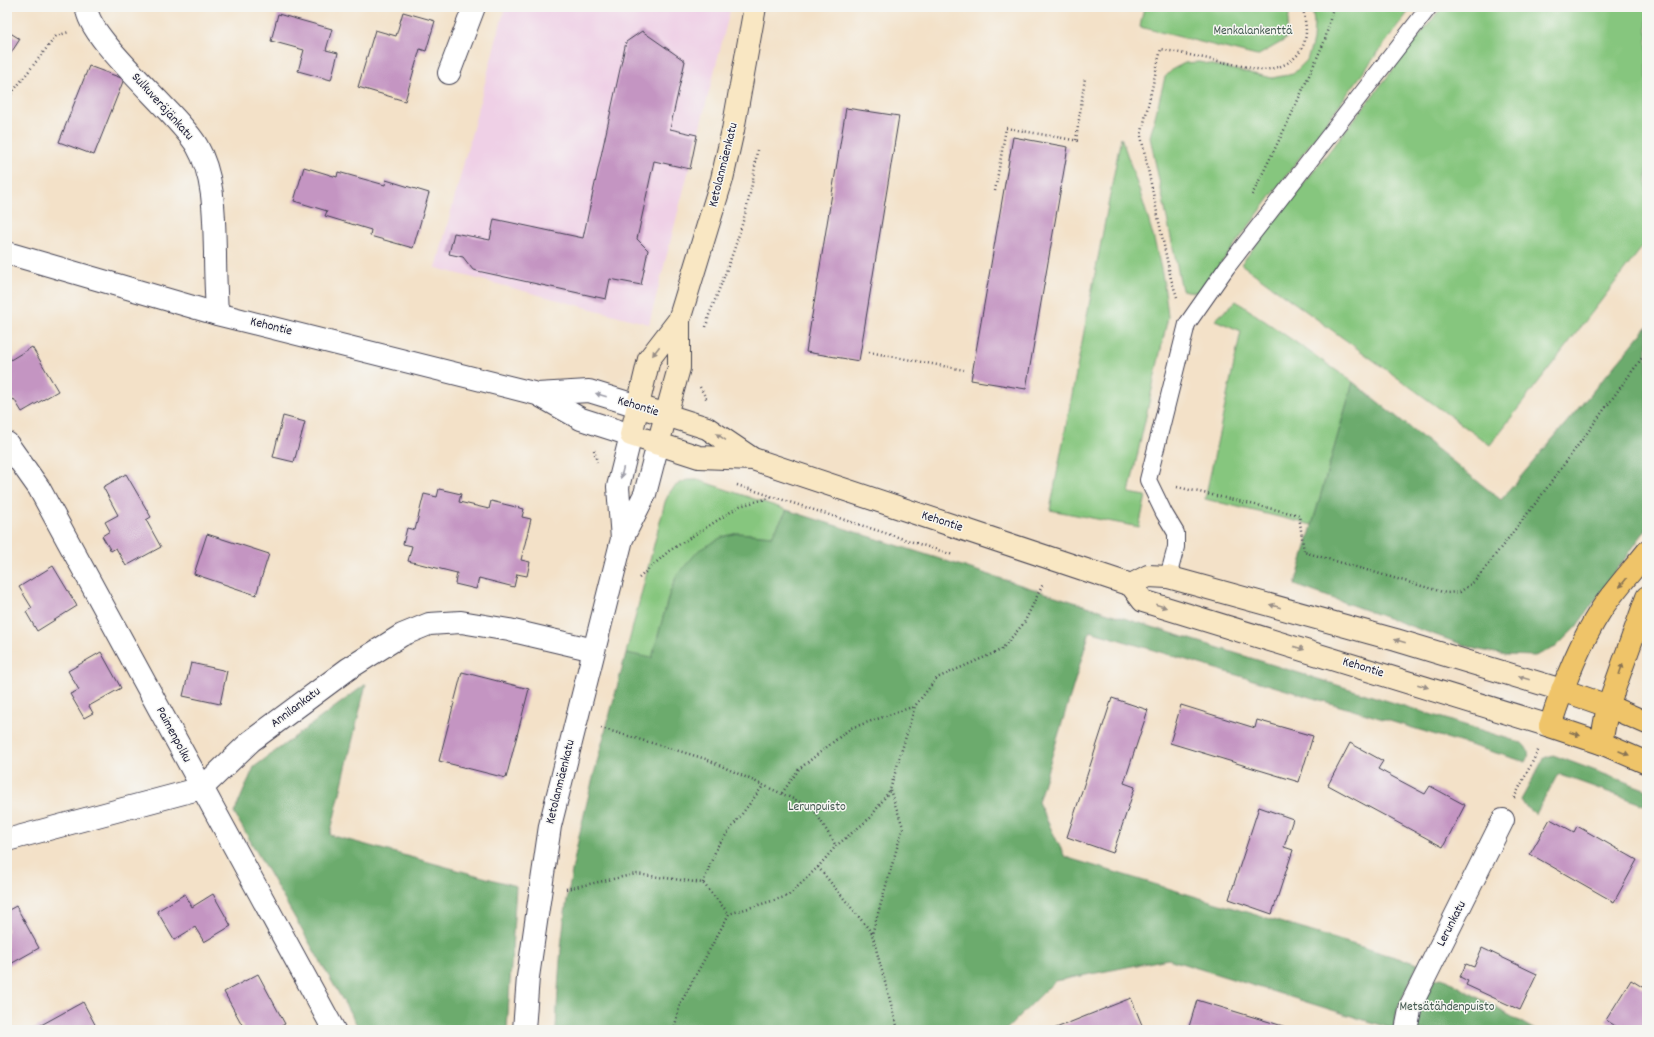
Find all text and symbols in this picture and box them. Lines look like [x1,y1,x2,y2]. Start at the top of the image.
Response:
park label: Menkalankenttä [1213,22,1293,41]
street label: Sulkuveräjänkatu [126,69,198,145]
street label: Ketolanmäenkatu [704,121,744,209]
street label: Kehontie [248,313,294,341]
one-way arrow [651,345,660,356]
one-way arrow [594,392,606,398]
street label: Kehontie [615,392,661,422]
one-way arrow [715,433,726,441]
one-way arrow [618,467,624,479]
street label: Kehontie [919,506,965,538]
one-way arrow [1618,577,1627,588]
one-way arrow [1156,603,1168,609]
one-way arrow [1268,603,1280,609]
one-way arrow [1394,638,1406,644]
one-way arrow [1293,645,1305,651]
street label: Kehontie [1340,653,1386,683]
one-way arrow [1618,663,1624,675]
one-way arrow [1518,675,1530,681]
street label: Annilankatu [267,683,325,733]
one-way arrow [1418,683,1430,689]
street label: Paimenpolku [150,704,196,766]
one-way arrow [1570,732,1582,738]
street label: Ketolanmäenkatu [541,738,581,826]
one-way arrow [1618,750,1630,756]
park label: Lerunpuisto [788,798,846,817]
street label: Lerunkatu [1432,898,1472,950]
park label: Metsätähdenpuisto [1399,998,1495,1017]

